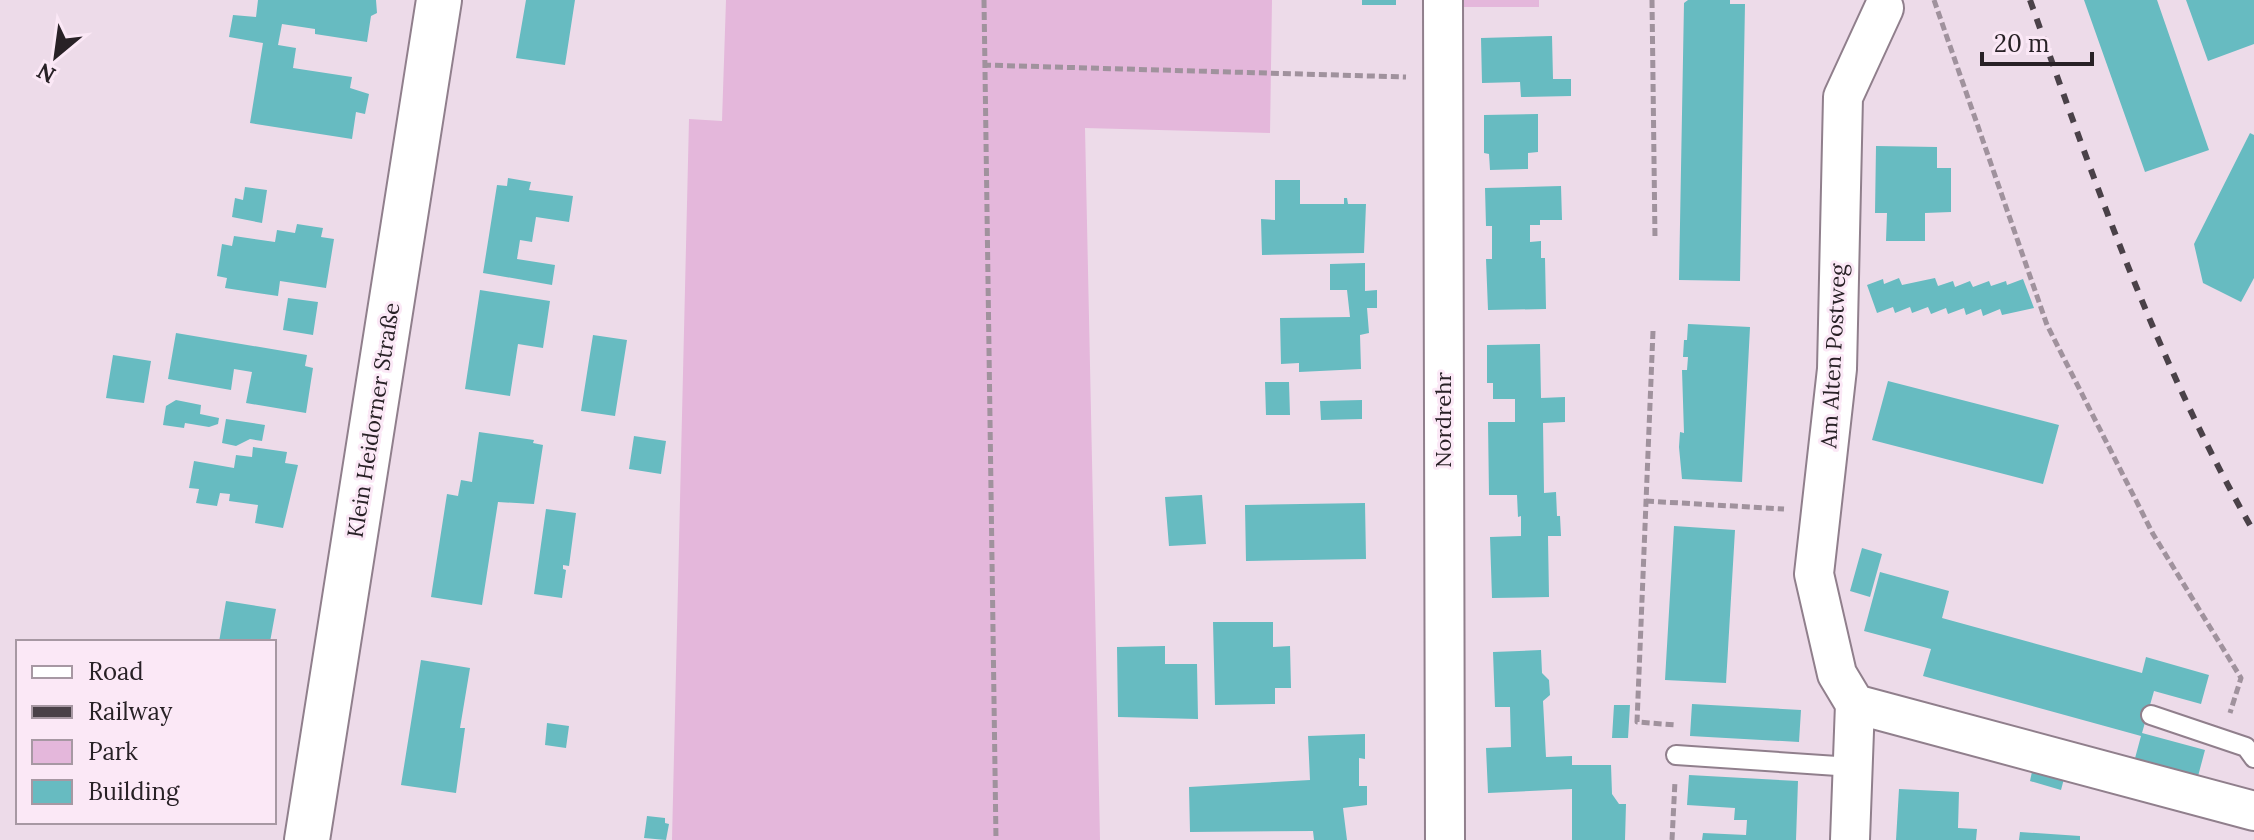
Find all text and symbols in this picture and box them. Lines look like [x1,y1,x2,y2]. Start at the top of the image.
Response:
north arrow [16,16,96,96]
scale bar [1982,16,2092,66]
text: 20 m [1994,28,2050,59]
text: N [32,57,61,90]
street label: Am Alten Postweg [1814,262,1852,450]
street label: Klein Heidorner Straße [341,300,405,540]
street label: Nordrehr [1429,372,1457,468]
legend [16,640,276,824]
text: Road [88,656,144,687]
text: Railway [88,696,173,727]
text: Park [88,736,138,767]
text: Building [88,776,180,807]

